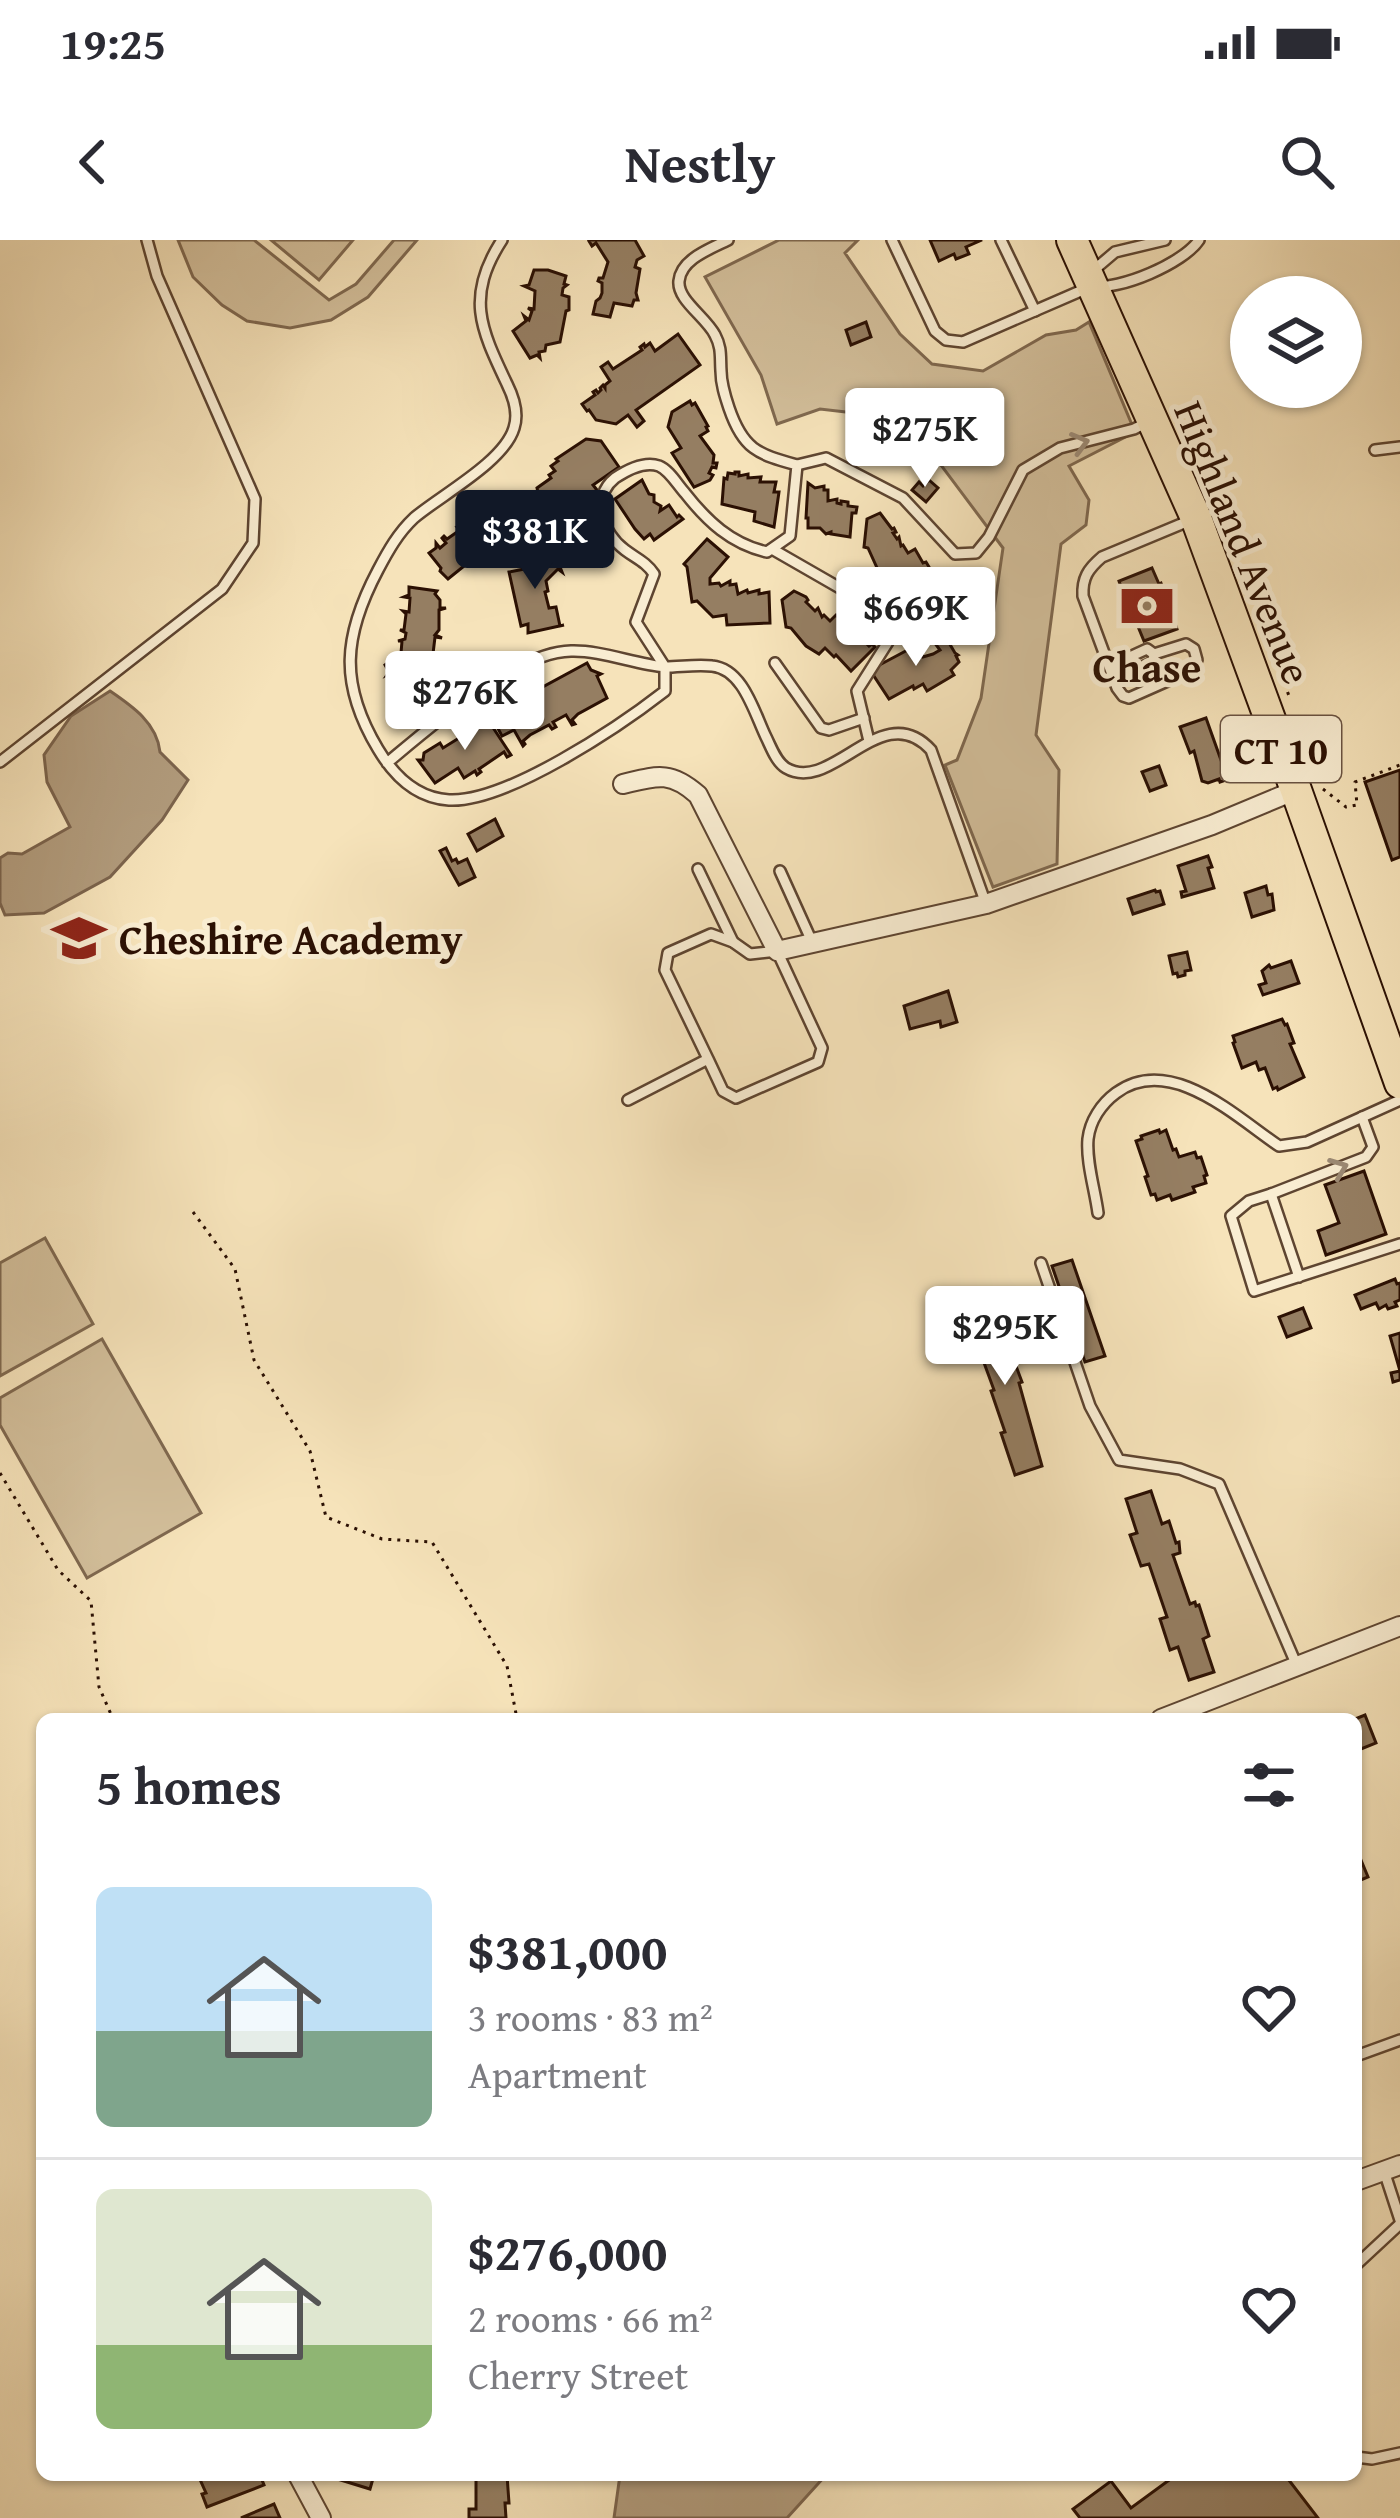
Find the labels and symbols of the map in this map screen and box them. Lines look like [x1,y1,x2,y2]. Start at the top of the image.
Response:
pin: $275K [841,388,1009,490]
street label: Highland Avenue [1160,391,1328,693]
one-way arrow [1069,433,1089,458]
pin: $381K [451,490,619,592]
pin: $669K [832,567,1000,669]
bank icon: Chase [1118,577,1176,635]
place label: Chase [1093,636,1201,697]
pin: $276K [381,651,549,753]
road number: CT 10 [1221,716,1341,782]
place label: Cheshire Academy [119,908,463,969]
school or university icon: Cheshire Academy [50,909,108,967]
one-way arrow [1328,1157,1349,1182]
pin: $295K [921,1286,1089,1388]

